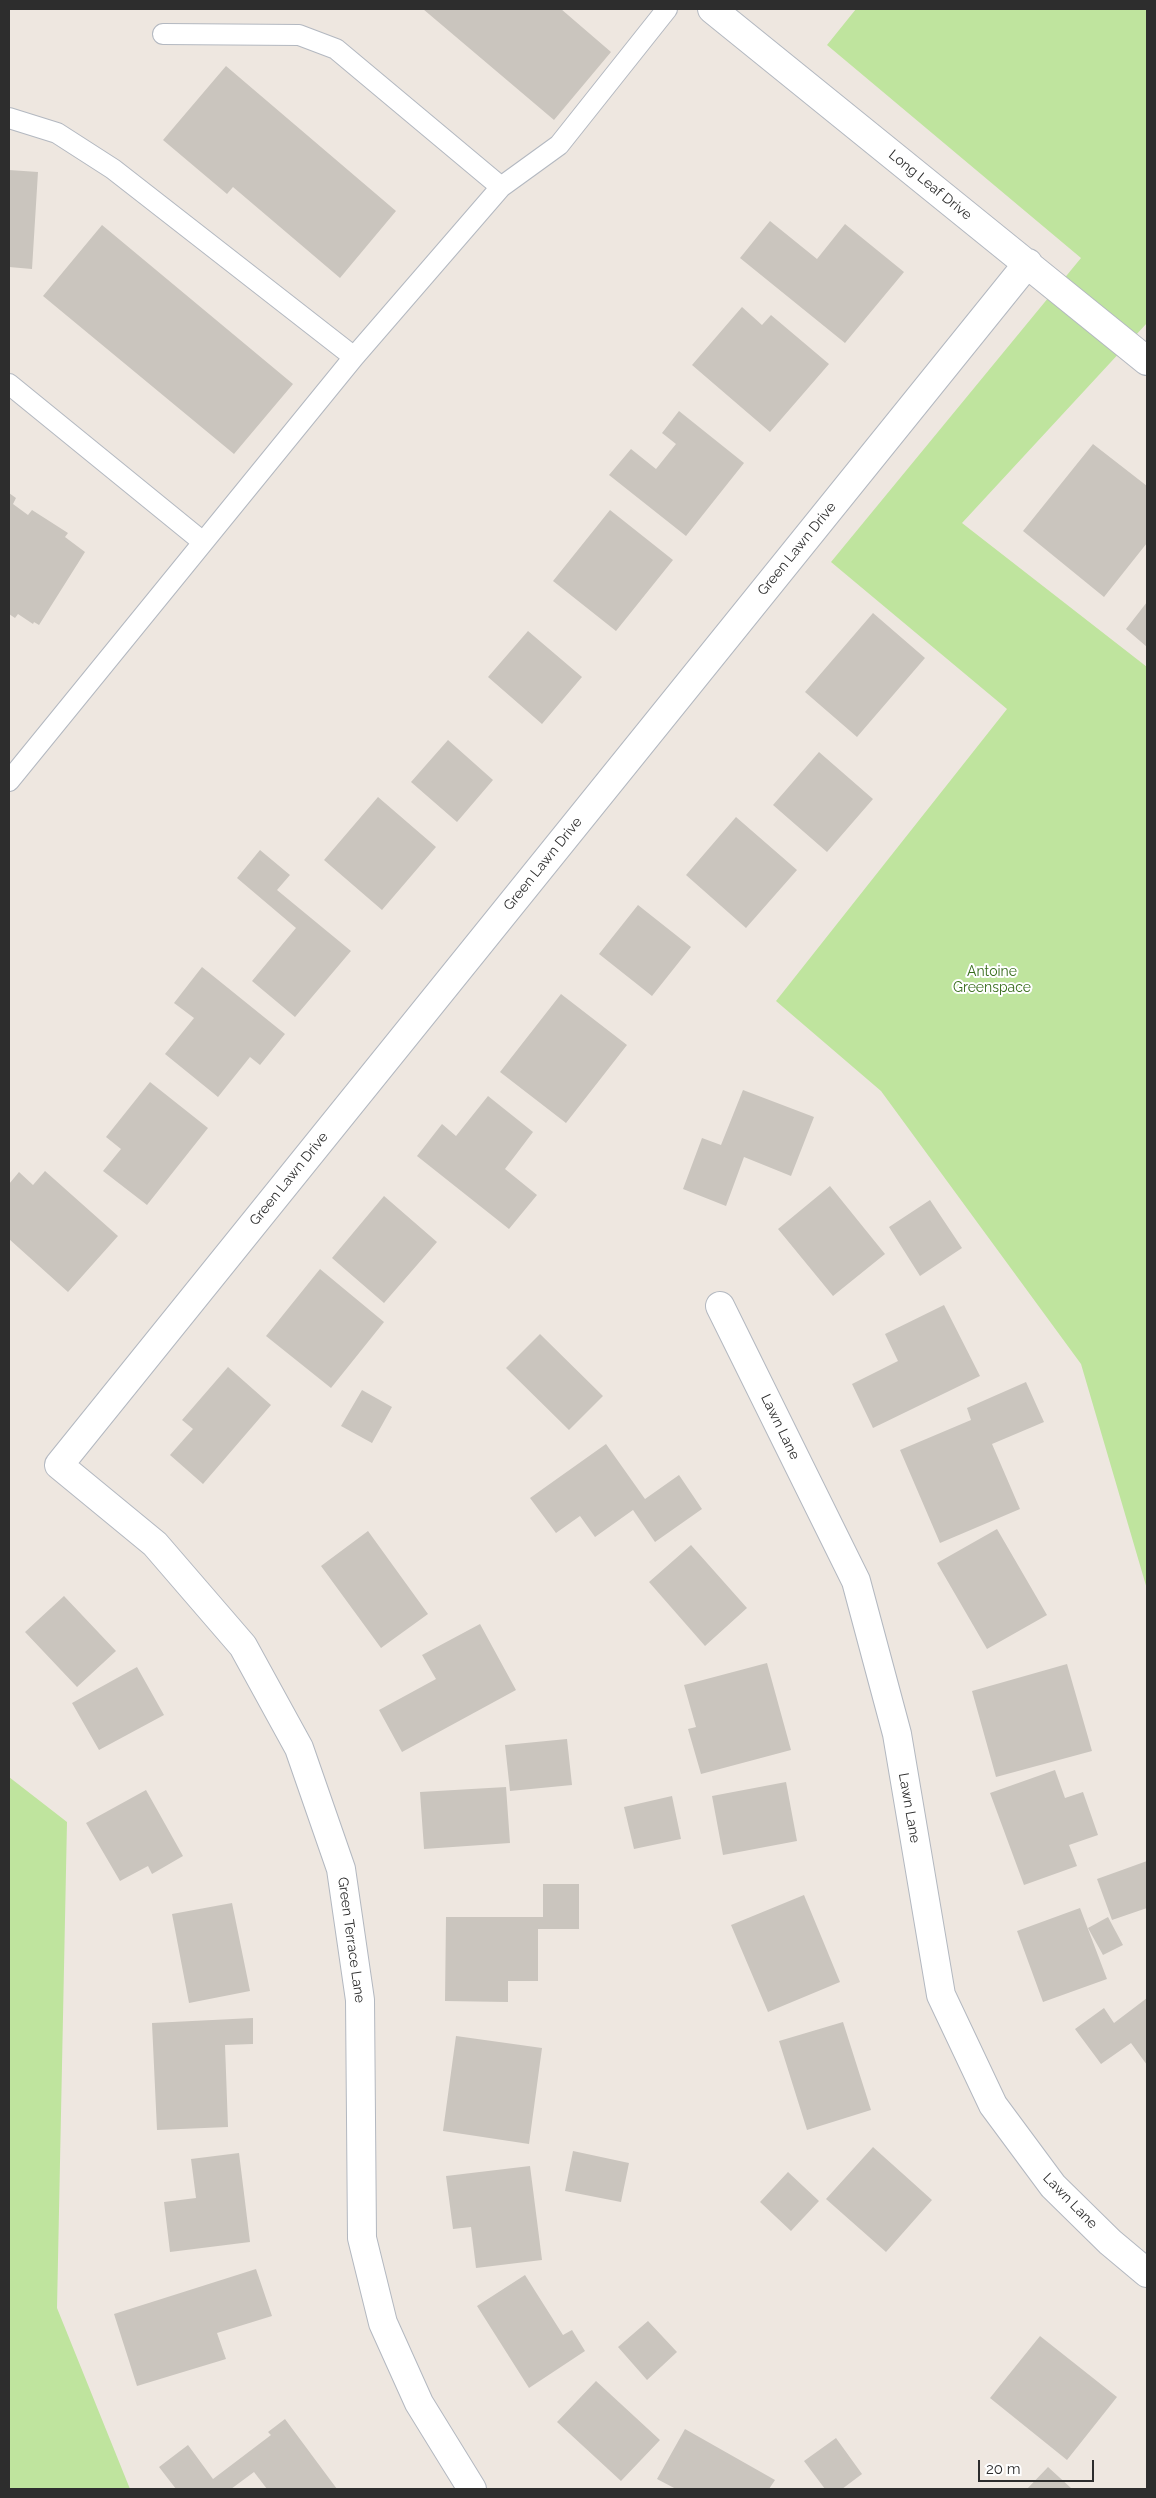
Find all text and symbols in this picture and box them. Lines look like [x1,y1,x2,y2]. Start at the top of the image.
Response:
street label: Long Leaf Drive [885,146,975,224]
street label: Green Lawn Drive [754,499,840,599]
street label: Green Lawn Drive [500,814,586,914]
park label: Antoine Greenspace [953,964,1031,996]
street label: Green Lawn Drive [246,1129,332,1229]
street label: Lawn Lane [757,1391,803,1463]
street label: Lawn Lane [895,1772,923,1844]
street label: Green Terrace Lane [334,1876,368,2004]
street label: Lawn Lane [1039,2170,1101,2232]
scale bar [981,2450,1097,2482]
text: 20 m [986,2460,1021,2478]

